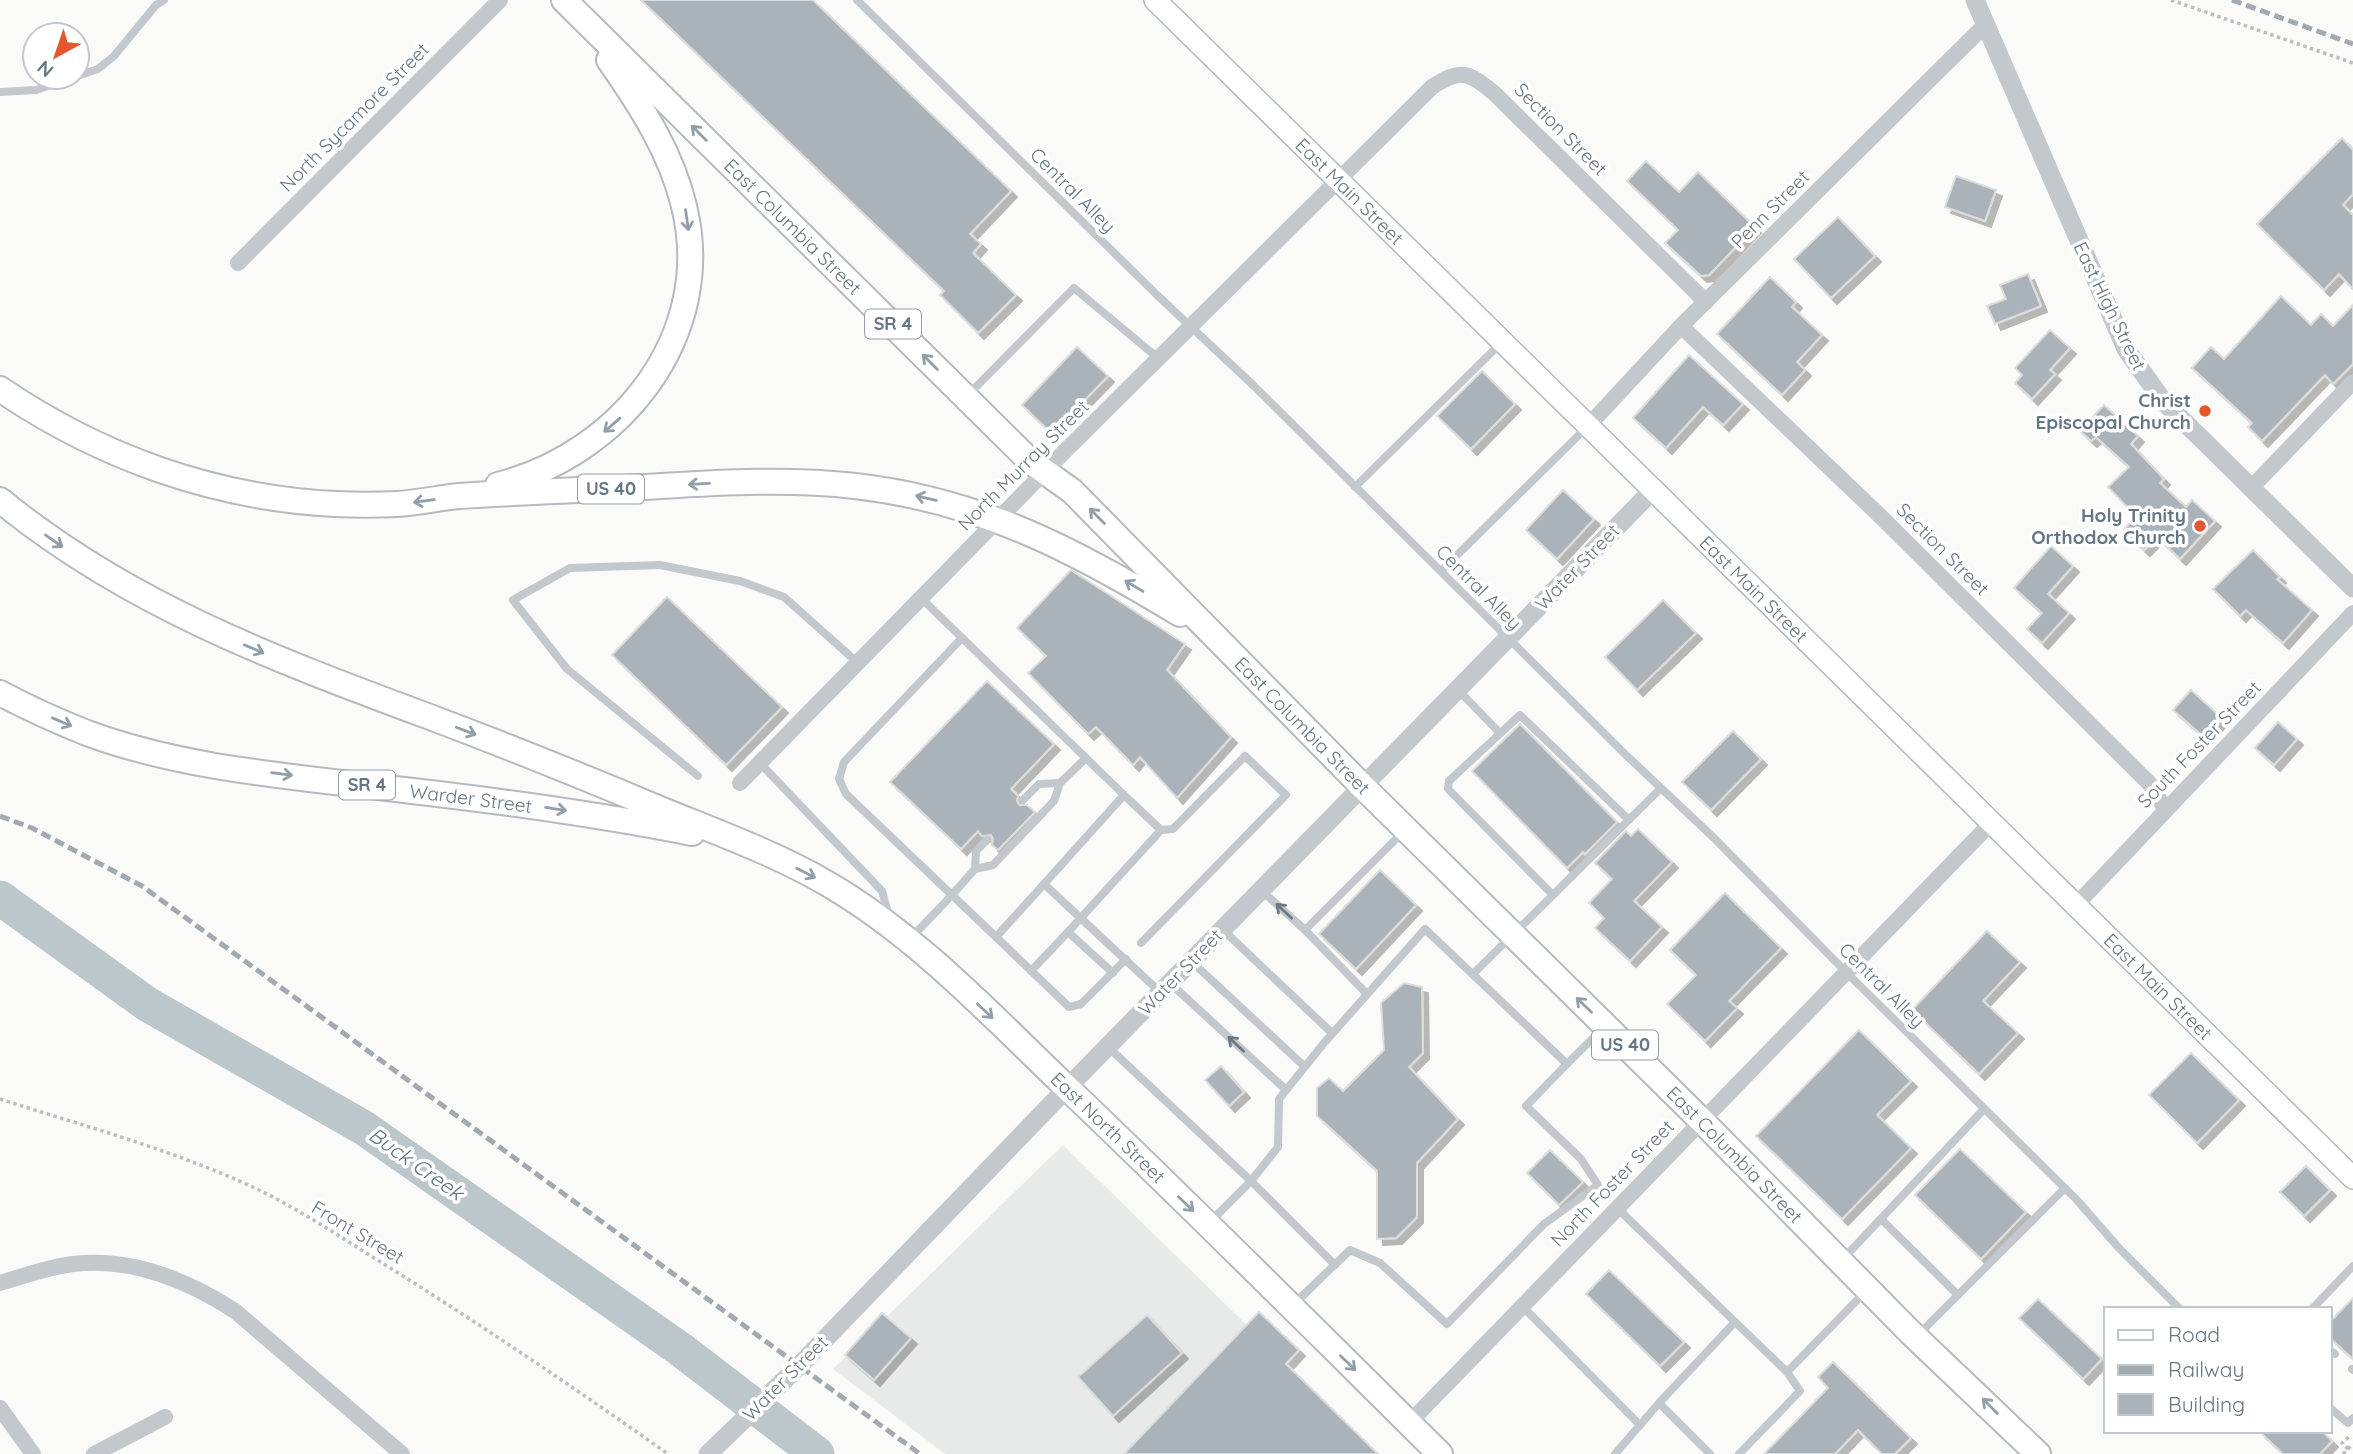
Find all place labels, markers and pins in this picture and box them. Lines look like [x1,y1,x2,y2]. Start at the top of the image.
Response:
place label: Christ Episcopal Church [2035,388,2191,434]
marker: Christ Episcopal Church [2197,403,2213,419]
place label: Holy Trinity Orthodox Church [2031,503,2186,549]
marker: Holy Trinity Orthodox Church [2192,518,2208,534]

